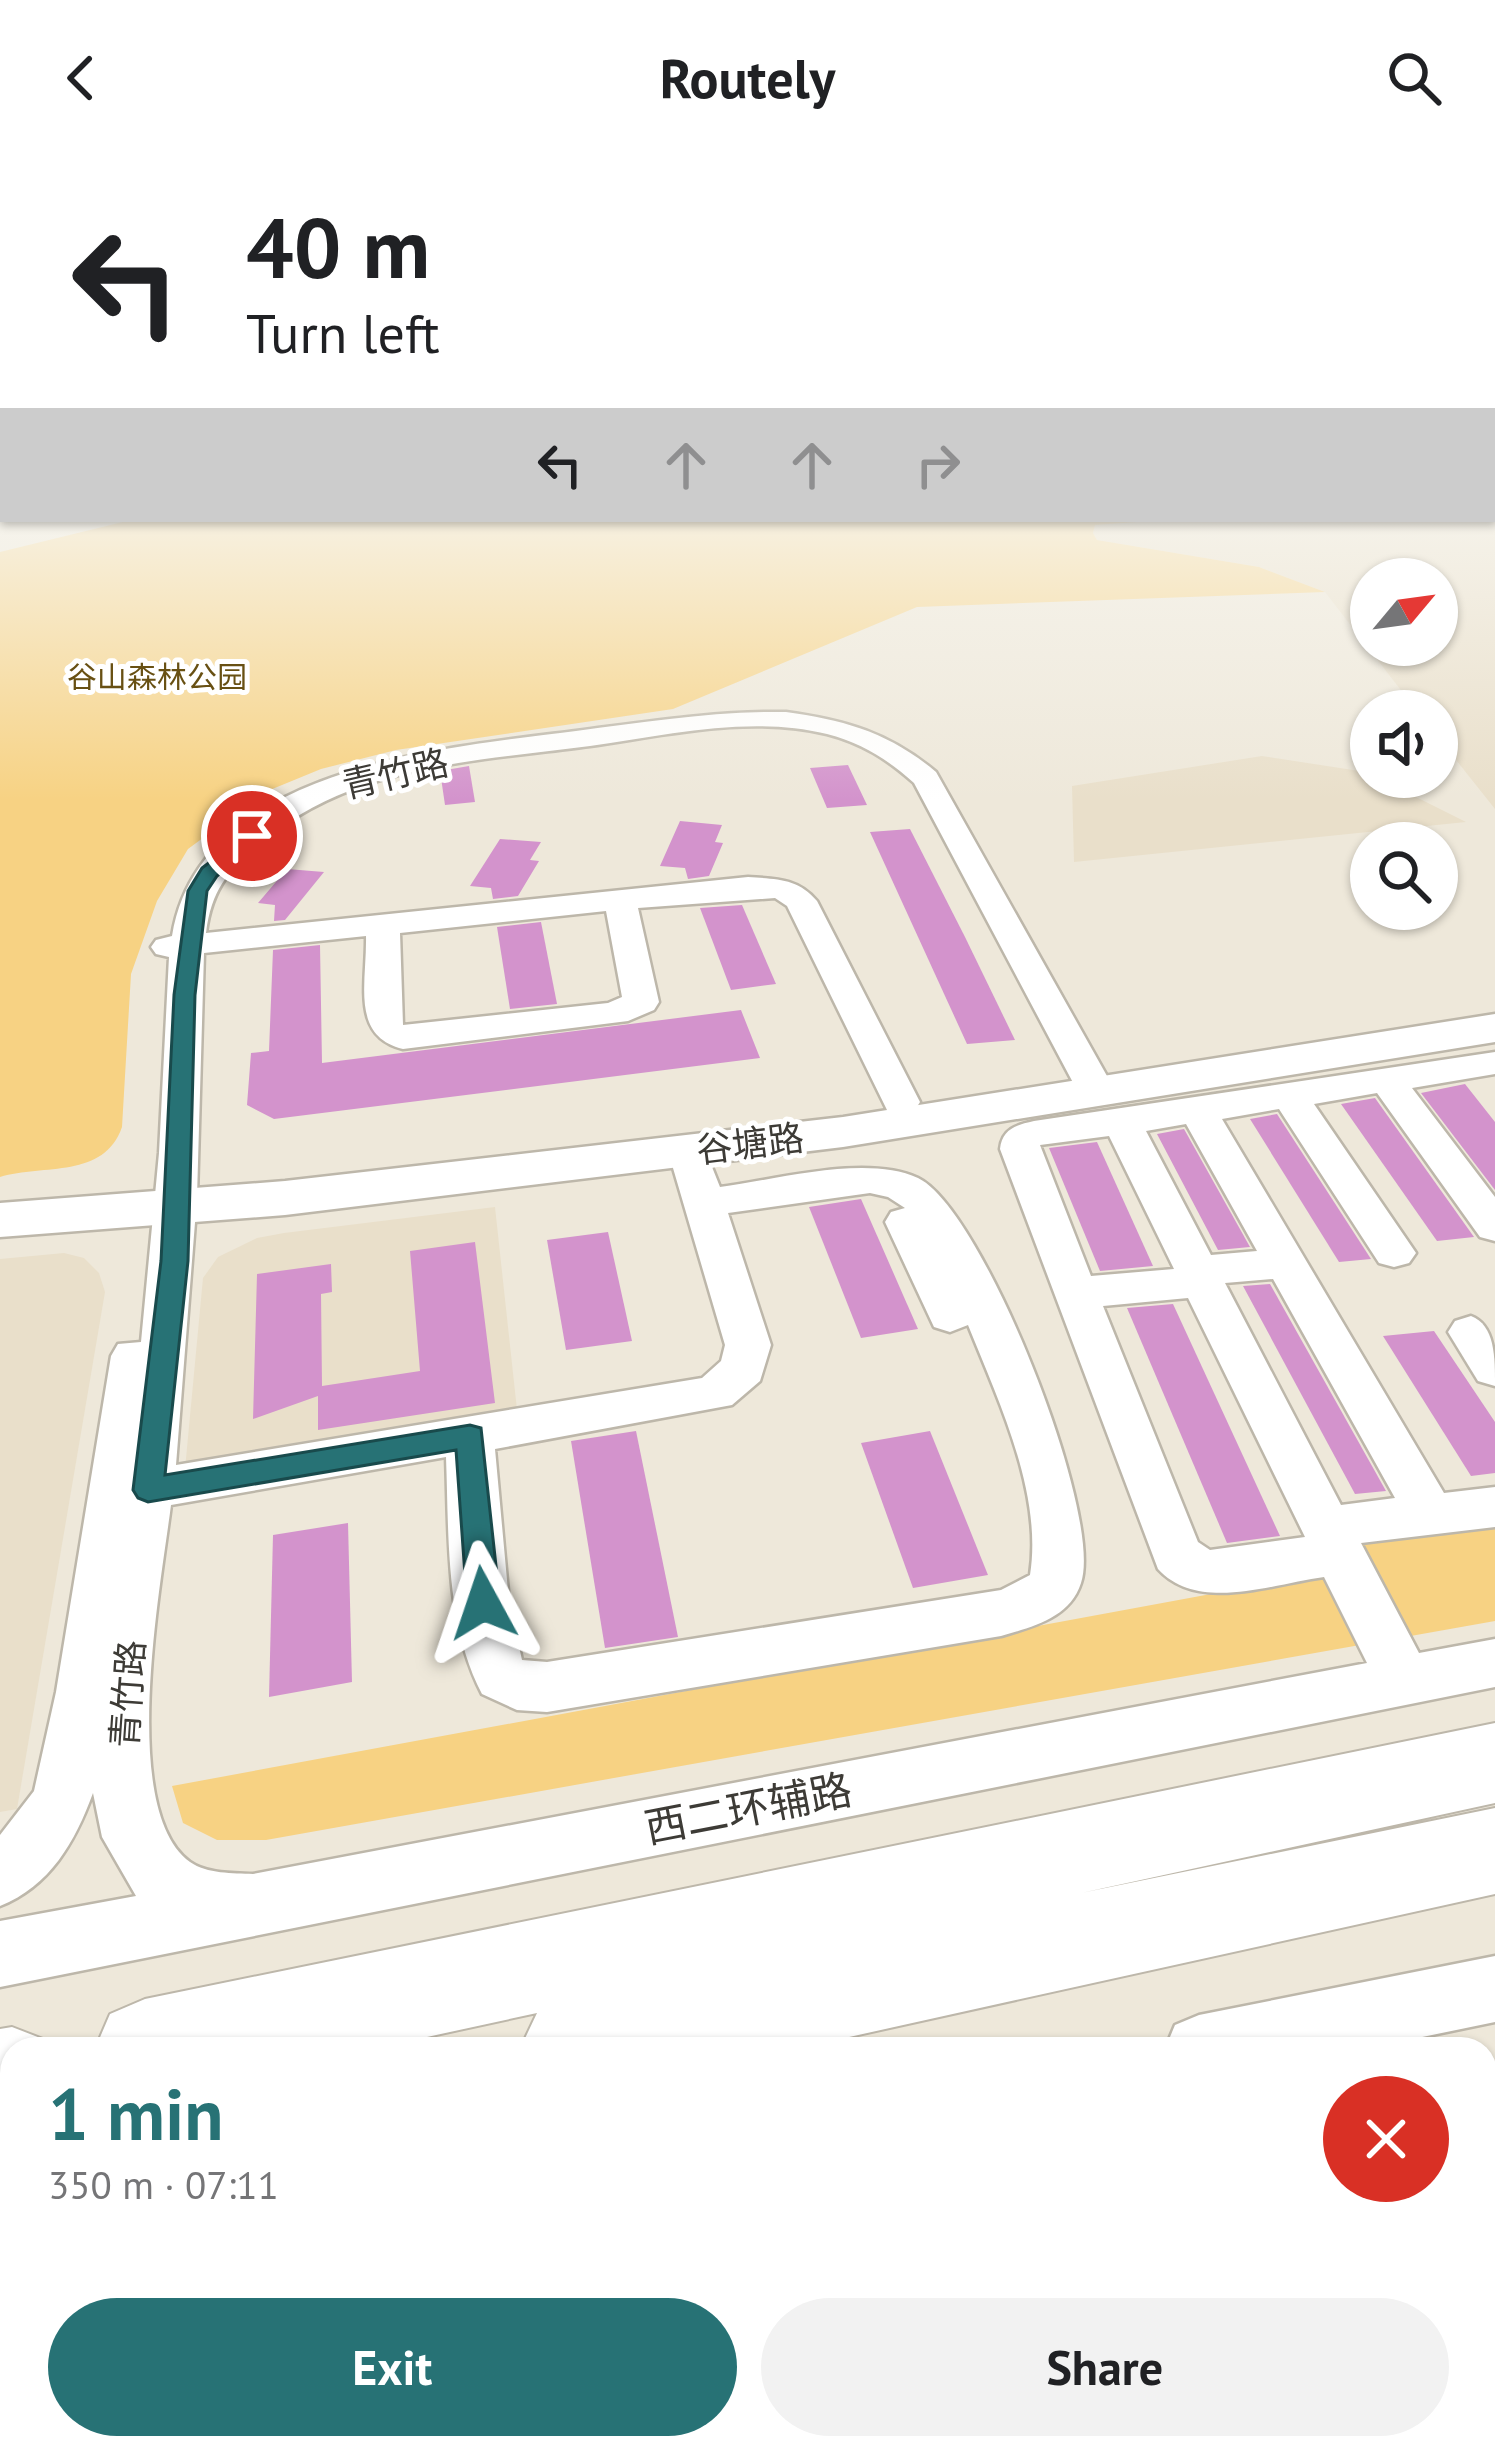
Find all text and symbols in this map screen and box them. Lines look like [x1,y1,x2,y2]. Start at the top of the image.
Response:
text: Routely [660,43,835,113]
icon: back [48,45,114,111]
icon: search [1381,45,1447,111]
text: 40 m [246,192,430,301]
icon: left [48,204,204,360]
text: Turn left [246,298,440,368]
icon: left [527,432,593,498]
icon: ahead [653,432,719,498]
icon: ahead [779,432,845,498]
icon: right [905,432,971,498]
north arrow [1350,558,1458,666]
map controls [1350,558,1458,930]
park label: 谷山森林公园 [67,657,247,696]
button: sound [1350,690,1458,798]
street label: 青竹路 [337,738,453,808]
pin [201,785,303,887]
icon: arrive [219,803,285,869]
button: search [1350,822,1458,930]
street label: 谷塘路 [694,1113,806,1173]
position arrow [420,1540,546,1666]
street label: 青竹路 [100,1638,154,1750]
street label: 西二环辅路 [640,1761,856,1855]
text: 1 min [48,2067,224,2160]
button: close [1323,2076,1449,2202]
text: 350 m · 07:11 [48,2159,279,2210]
button: Exit [48,2298,737,2436]
button: Share [761,2298,1449,2436]

